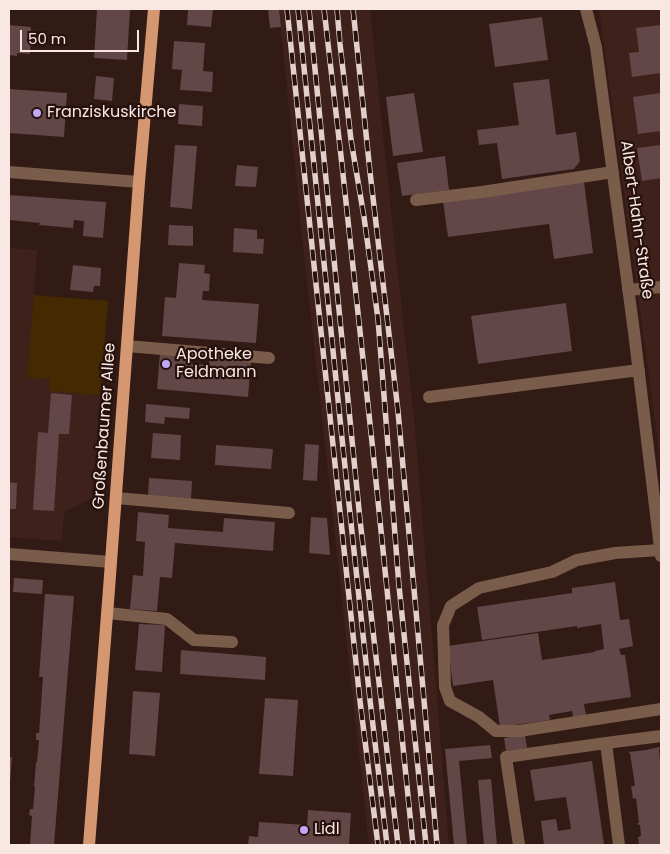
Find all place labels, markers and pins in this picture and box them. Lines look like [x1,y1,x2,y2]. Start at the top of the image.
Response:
place label: Franziskuskirche [47,103,177,123]
marker: Franziskuskirche [31,107,43,119]
place label: Apotheke Feldmann [176,345,257,383]
marker: Apotheke Feldmann [160,358,172,370]
place label: Lidl [314,820,340,840]
marker: Lidl [298,824,310,836]

